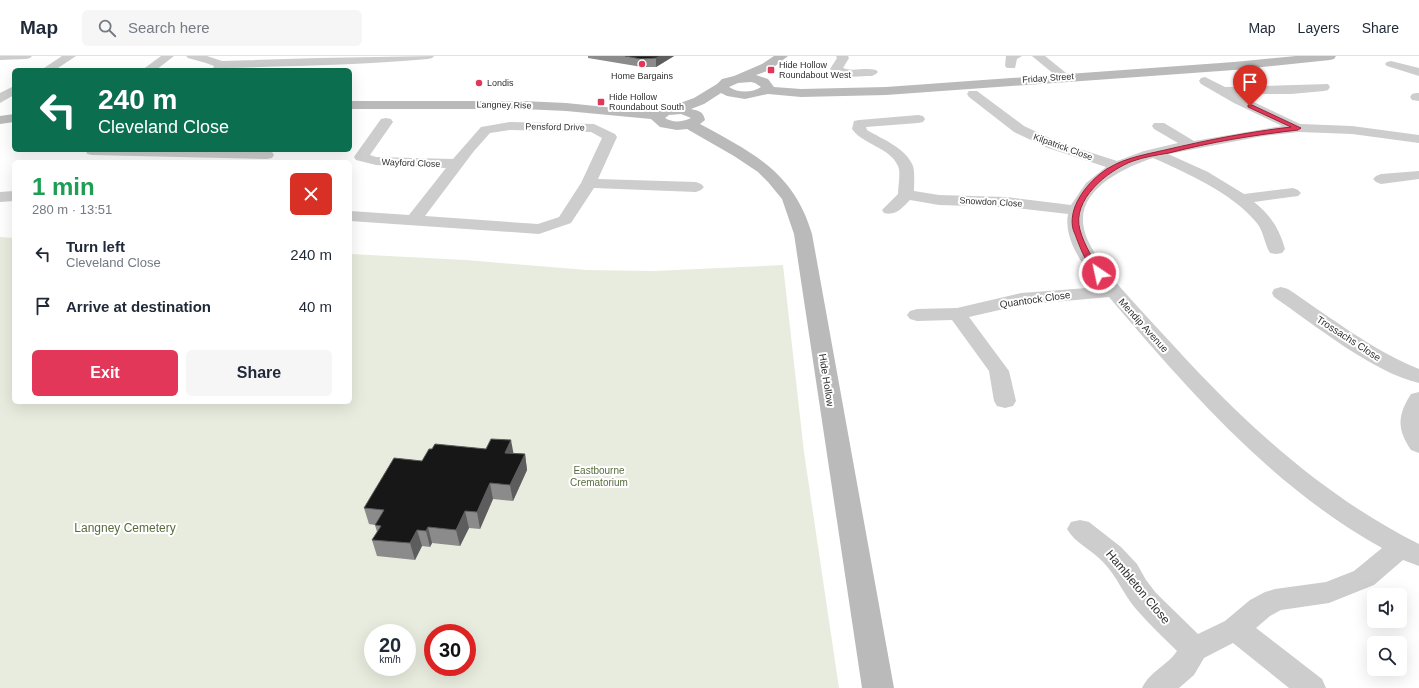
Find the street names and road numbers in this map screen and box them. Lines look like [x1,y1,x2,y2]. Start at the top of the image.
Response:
street label: Friday Street [1022,71,1075,85]
street label: Langney Rise [476,100,532,110]
street label: Pensford Drive [525,121,585,133]
street label: Kilpatrick Close [1032,132,1094,162]
street label: Wayford Close [381,157,441,169]
street label: Snowdon Close [959,195,1023,209]
street label: Quantock Close [999,289,1071,310]
street label: Mendip Avenue [1117,296,1171,355]
street label: Trossachs Close [1315,314,1383,363]
street label: Hide Hollow [817,353,836,408]
street label: Hambleton Close [1103,547,1173,627]

